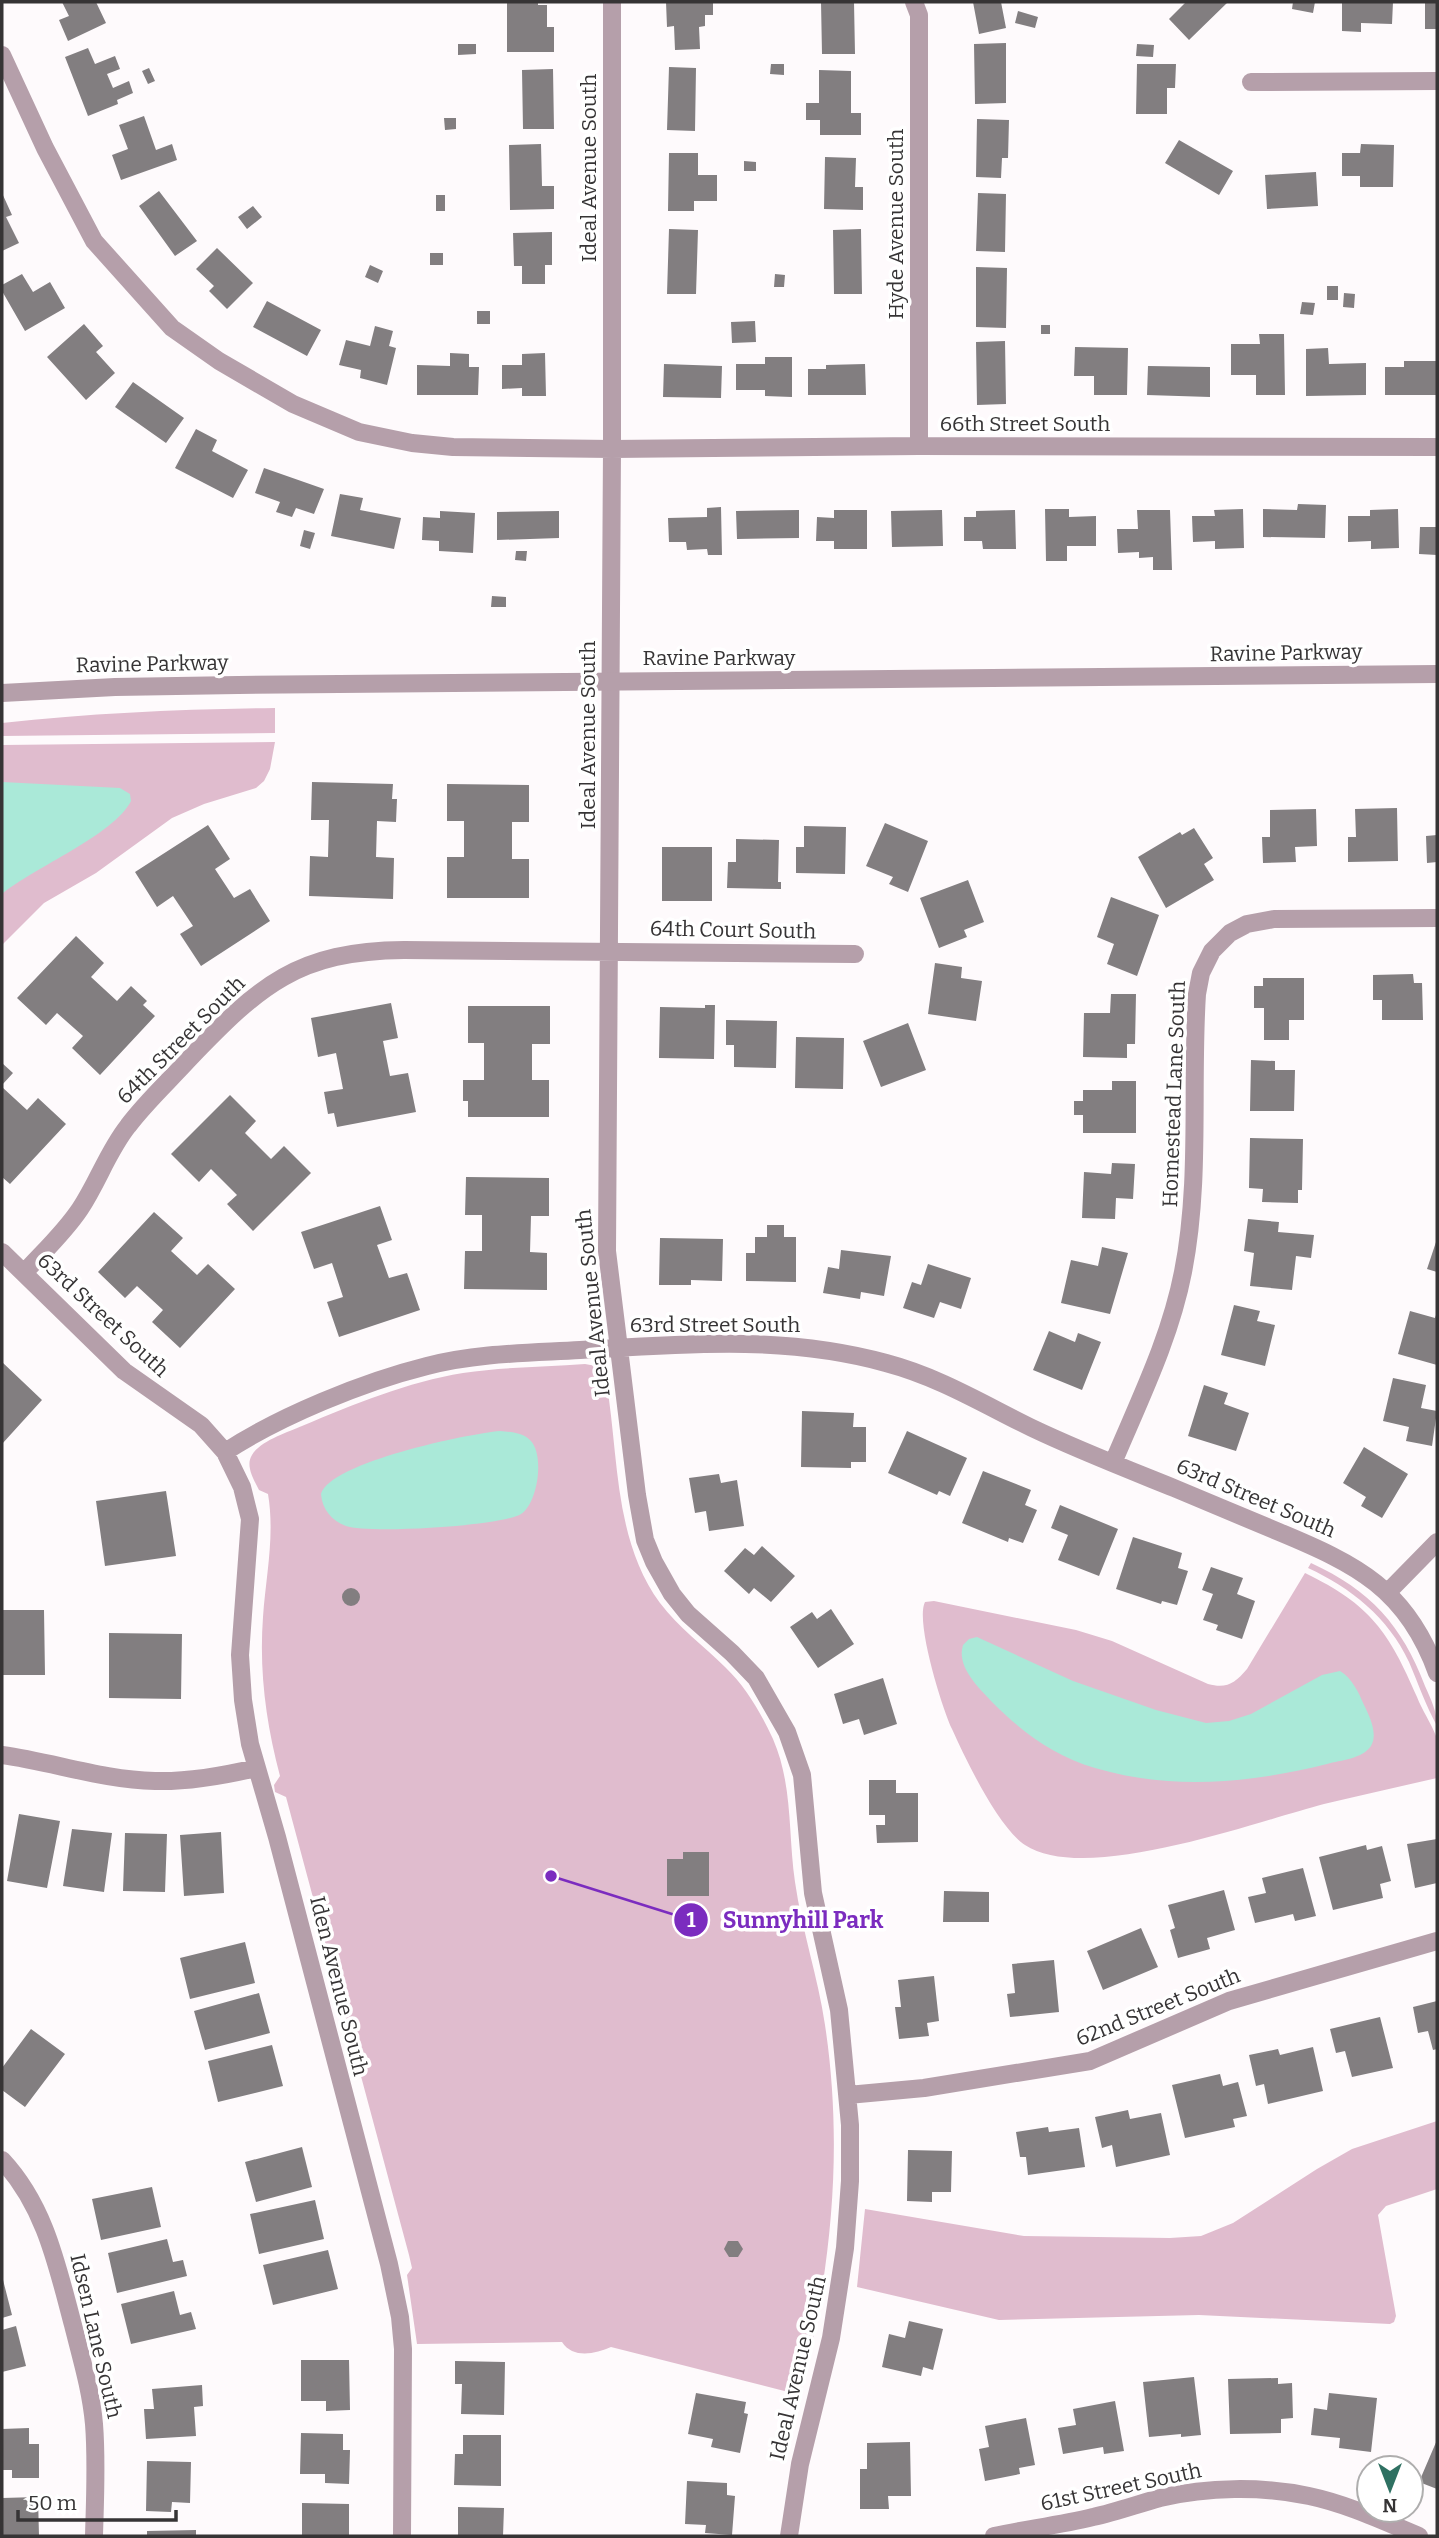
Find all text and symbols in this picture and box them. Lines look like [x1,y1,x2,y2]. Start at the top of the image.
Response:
street label: Ideal Avenue South [576,74,602,262]
street label: Hyde Avenue South [883,129,909,319]
street label: 66th Street South [940,411,1110,437]
street label: Ravine Parkway [1209,639,1364,667]
street label: Ideal Avenue South [575,641,601,829]
street label: Ravine Parkway [643,645,796,671]
street label: Ravine Parkway [75,650,230,678]
street label: 64th Court South [650,916,816,944]
street label: 64th Street South [111,970,251,1110]
street label: Homestead Lane South [1157,980,1191,1208]
street label: Ideal Avenue South [570,1208,616,1398]
street label: 63rd Street South [32,1247,174,1383]
street label: 63rd Street South [630,1312,800,1338]
street label: 63rd Street South [1172,1453,1340,1543]
street label: Iden Avenue South [304,1893,374,2079]
callout: Sunnyhill Park [674,1898,898,1942]
text: Sunnyhill Park [723,1906,884,1934]
text: 1 [686,1907,696,1933]
street label: 62nd Street South [1072,1962,1244,2052]
street label: Idsen Lane South [64,2251,128,2421]
street label: Ideal Avenue South [764,2273,832,2463]
north arrow [1355,2454,1425,2524]
street label: 61st Street South [1038,2457,1204,2517]
scale bar [18,2478,175,2522]
text: 50 m [28,2490,77,2516]
text: N [1382,2494,1397,2517]

